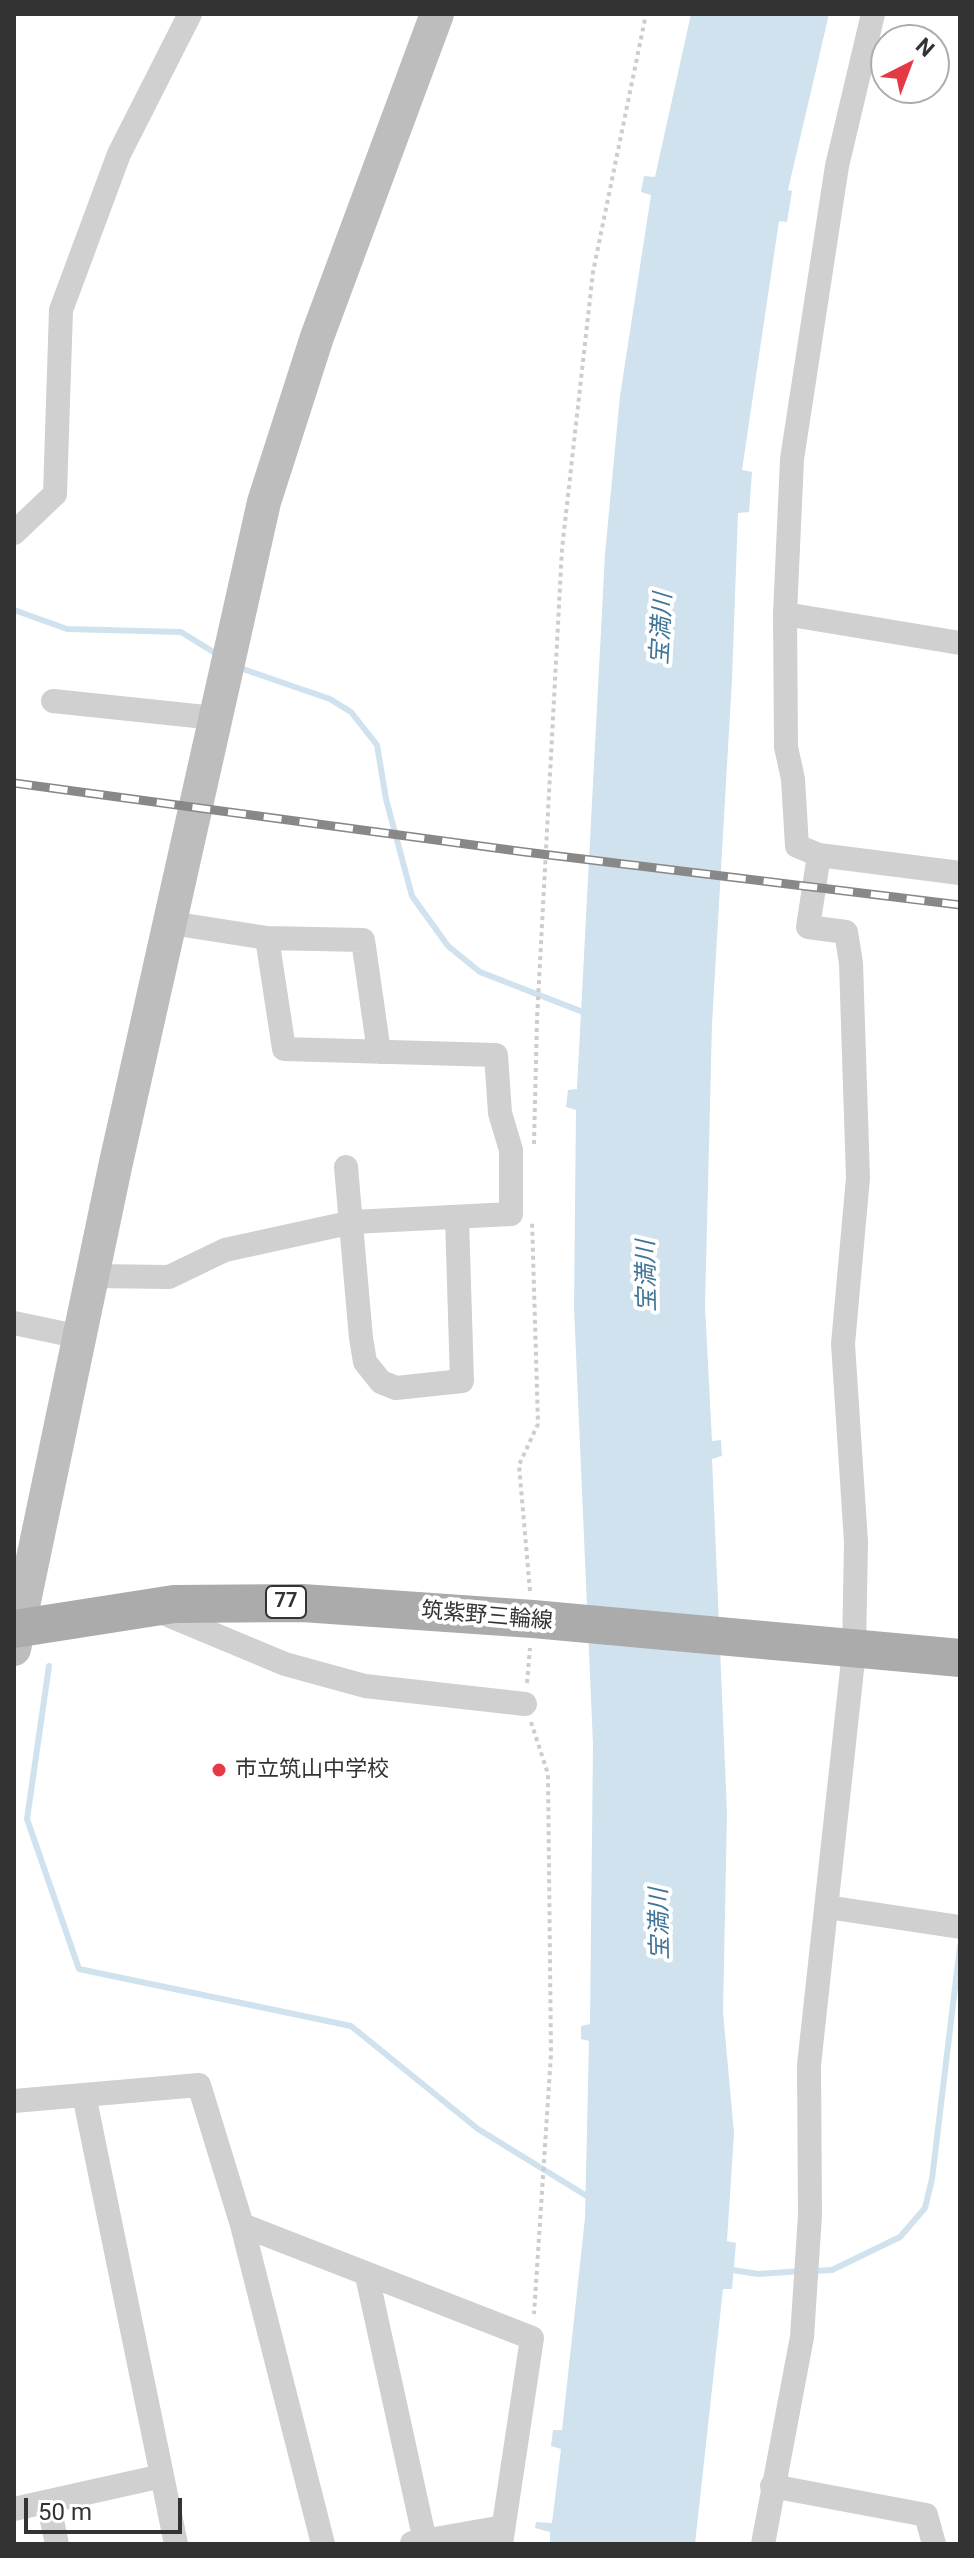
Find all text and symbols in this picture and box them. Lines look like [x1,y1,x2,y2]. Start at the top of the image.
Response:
north arrow [870,24,950,104]
text: N [911,33,939,62]
water label: 宝満川 [647,592,679,666]
water label: 宝満川 [633,1240,663,1312]
road number: 77 [266,1586,306,1618]
street label: 筑紫野三輪線 [420,1598,554,1636]
place label: 市立筑山中学校 [235,1757,389,1783]
marker: 市立筑山中学校 [210,1761,228,1779]
water label: 宝満川 [646,1888,676,1960]
scale bar [28,2482,186,2532]
text: 50 m [38,2498,92,2526]

